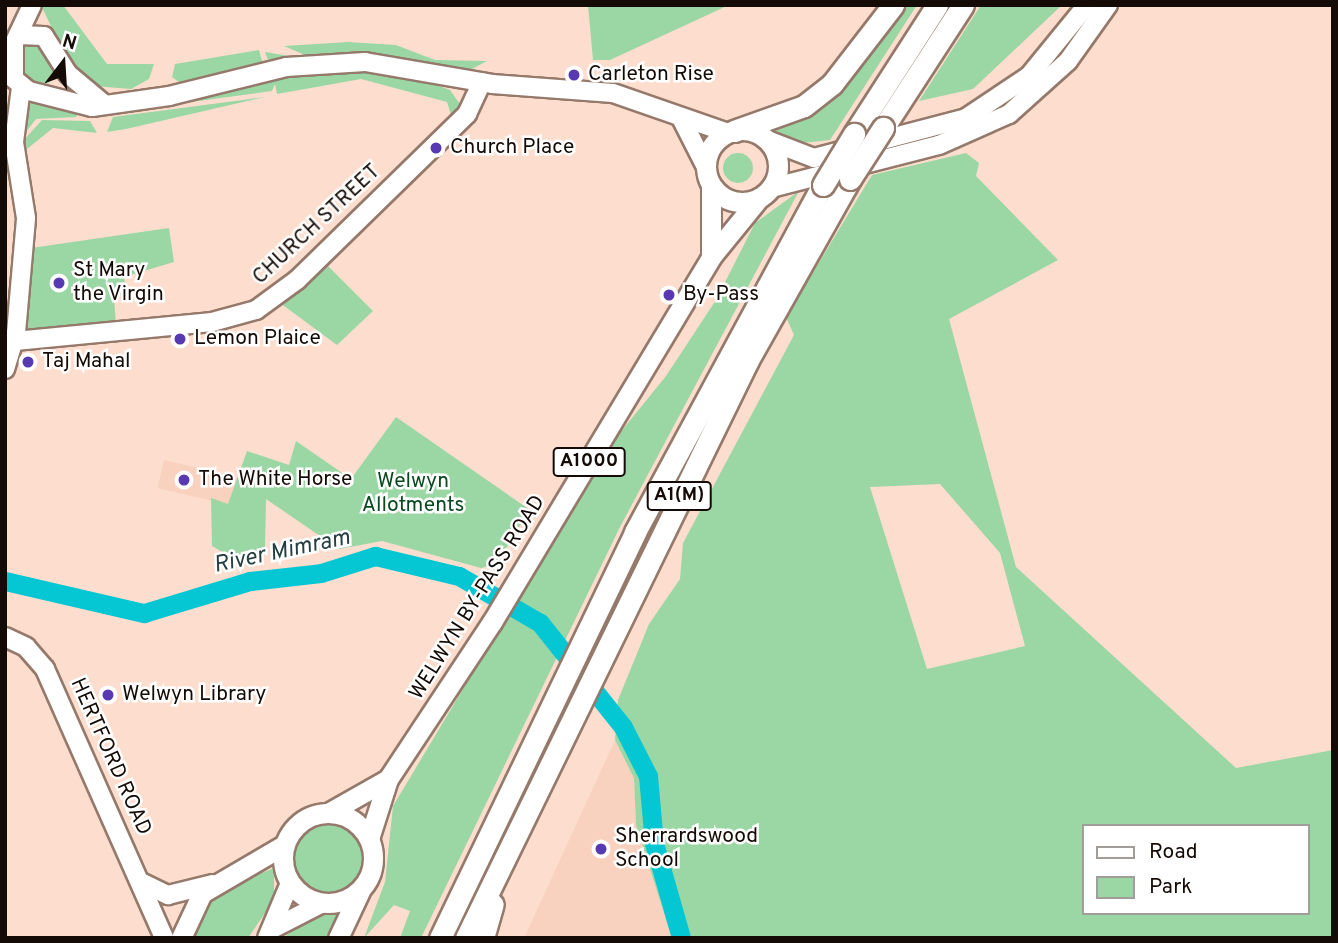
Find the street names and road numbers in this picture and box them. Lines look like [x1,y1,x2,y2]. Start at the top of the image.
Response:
street label: CHURCH STREET [248,160,386,290]
road number: A1000 [552,446,626,477]
road number: A1(M) [646,481,712,512]
street label: WELWYN BY-PASS ROAD [405,491,551,705]
street label: HERTFORD ROAD [64,674,156,840]

